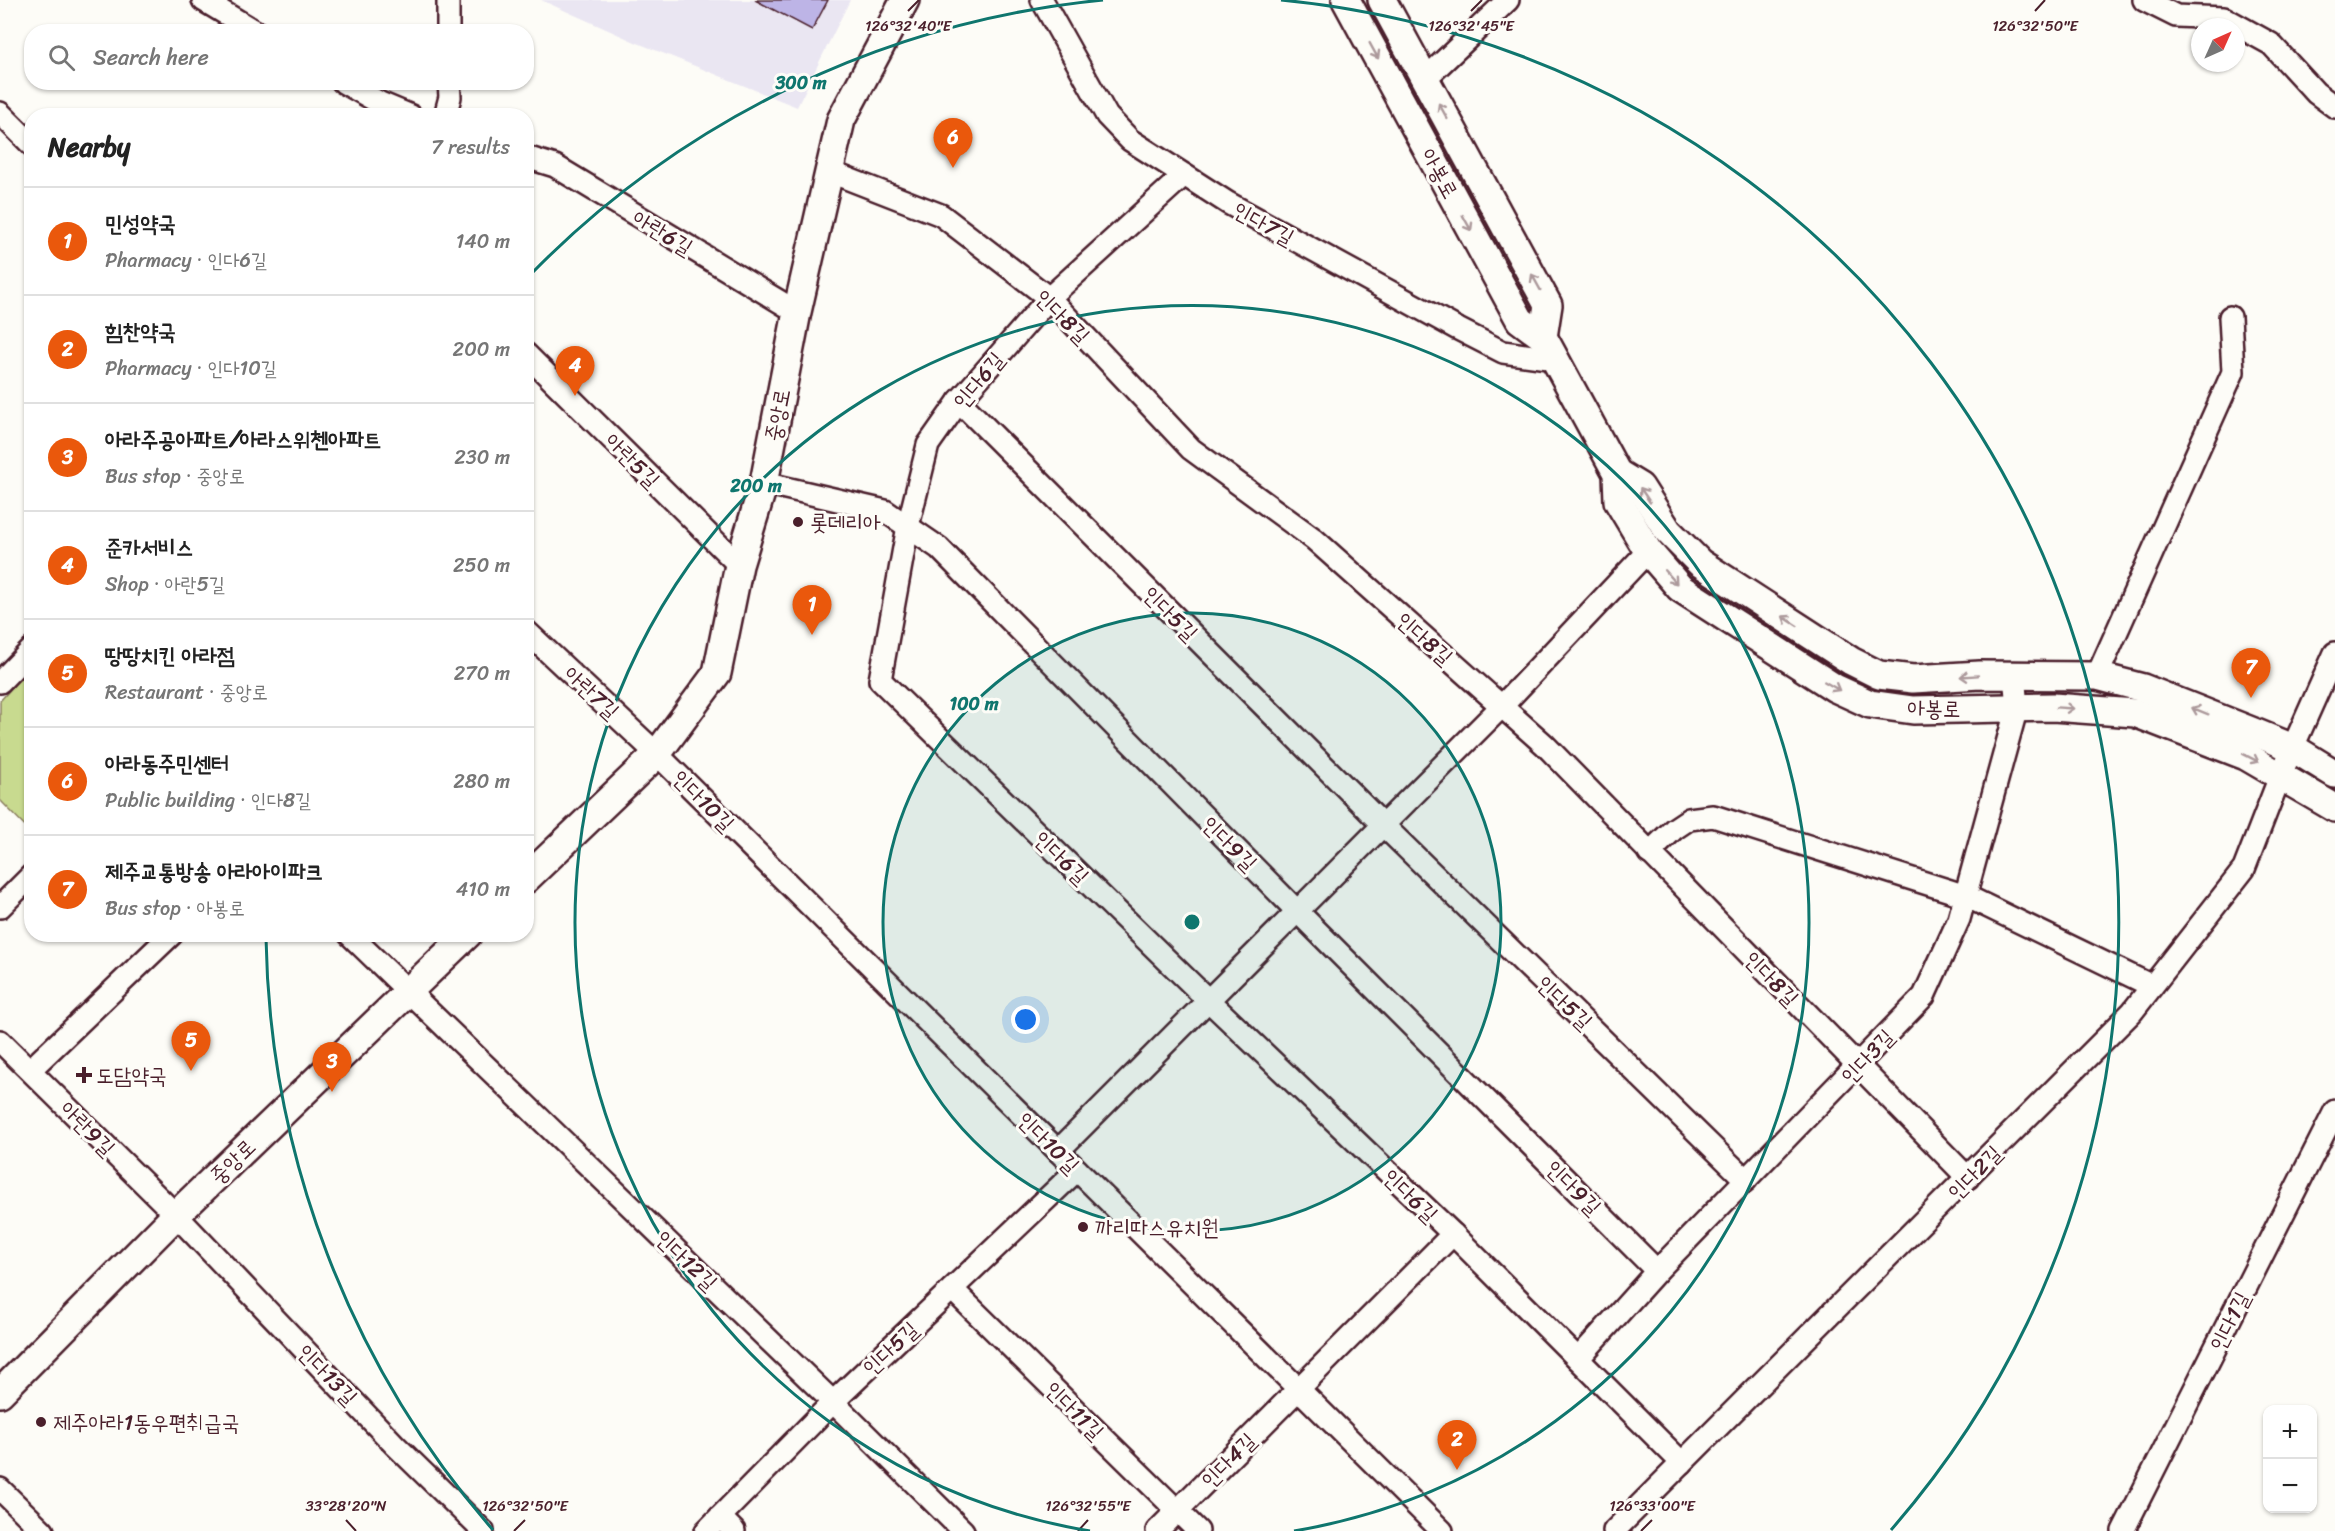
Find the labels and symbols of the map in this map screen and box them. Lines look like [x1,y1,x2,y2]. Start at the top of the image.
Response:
text: 126°32'40"E [865,13,953,39]
text: 126°32'45"E [1428,13,1515,39]
text: 126°32'50"E [1992,13,2080,39]
north arrow [2191,18,2245,72]
one-way arrow [1369,42,1380,60]
text: 300 m [774,67,827,99]
one-way arrow [1437,103,1449,120]
pin: 6 [934,118,972,168]
street label: 아봉로 [1410,141,1469,206]
street label: 인다7길 [1226,190,1302,257]
street label: 아란6길 [625,199,701,266]
one-way arrow [1462,213,1473,231]
one-way arrow [1530,274,1541,292]
street label: 인다8길 [1025,279,1100,354]
street label: 인다6길 [942,342,1015,418]
pin: 4 [556,346,594,396]
street label: 중앙로 [753,385,802,445]
street label: 아란5길 [595,423,670,498]
text: 200 m [729,470,782,502]
one-way arrow [1639,487,1651,503]
place label: 롯데리아 [810,503,881,542]
marker: 롯데리아 [791,515,805,529]
one-way arrow [1664,569,1678,584]
street label: 인다5길 [1133,576,1208,651]
pin: 1 [792,586,832,635]
street label: 인다8길 [1387,602,1463,675]
one-way arrow [1781,615,1798,628]
pin: 7 [2232,648,2270,698]
street label: 아란7길 [554,656,629,729]
one-way arrow [1960,670,1980,681]
one-way arrow [1823,680,1840,692]
text: 100 m [950,688,999,720]
street label: 아봉로 [1907,689,1961,728]
one-way arrow [2054,702,2074,713]
one-way arrow [2191,704,2210,715]
one-way arrow [2241,753,2259,765]
street label: 인다10길 [663,760,745,841]
street label: 인다9길 [1192,806,1267,881]
street label: 인다6길 [1025,821,1099,894]
centre of rings [1182,912,1202,932]
street label: 인다8길 [1735,941,1809,1016]
street label: 인다5길 [1527,965,1602,1040]
your location [1011,1005,1040,1034]
street label: 인다3길 [1831,1019,1904,1093]
pin: 5 [172,1022,210,1071]
pin: 3 [312,1042,352,1092]
place label: 도담약국 [96,1056,167,1095]
marker: 도담약국 [77,1068,91,1082]
street label: 아란9길 [50,1091,125,1166]
street label: 인다10길 [1008,1102,1090,1183]
street label: 중앙로 [200,1129,265,1194]
street label: 인다2길 [1937,1135,2012,1209]
street label: 인다9길 [1536,1150,1611,1225]
street label: 인다6길 [1374,1159,1448,1232]
place label: 까리따스유치원 [1095,1208,1219,1247]
street label: 인다12길 [646,1220,727,1301]
marker: 까리따스유치원 [1076,1220,1090,1234]
street label: 인다1길 [2198,1284,2261,1358]
street label: 인다5길 [853,1311,928,1385]
street label: 인다13길 [288,1334,368,1415]
street label: 인다11길 [1035,1371,1114,1450]
place label: 제주아라1동우편취급국 [53,1403,239,1442]
marker: 제주아라1동우편취급국 [34,1415,48,1429]
pin: 2 [1438,1420,1476,1470]
street label: 인다4길 [1191,1423,1266,1498]
text: 33°28'20"N [306,1493,387,1519]
text: 126°32'50"E [482,1493,570,1519]
text: 126°32'55"E [1045,1493,1132,1519]
text: 126°33'00"E [1609,1493,1696,1519]

